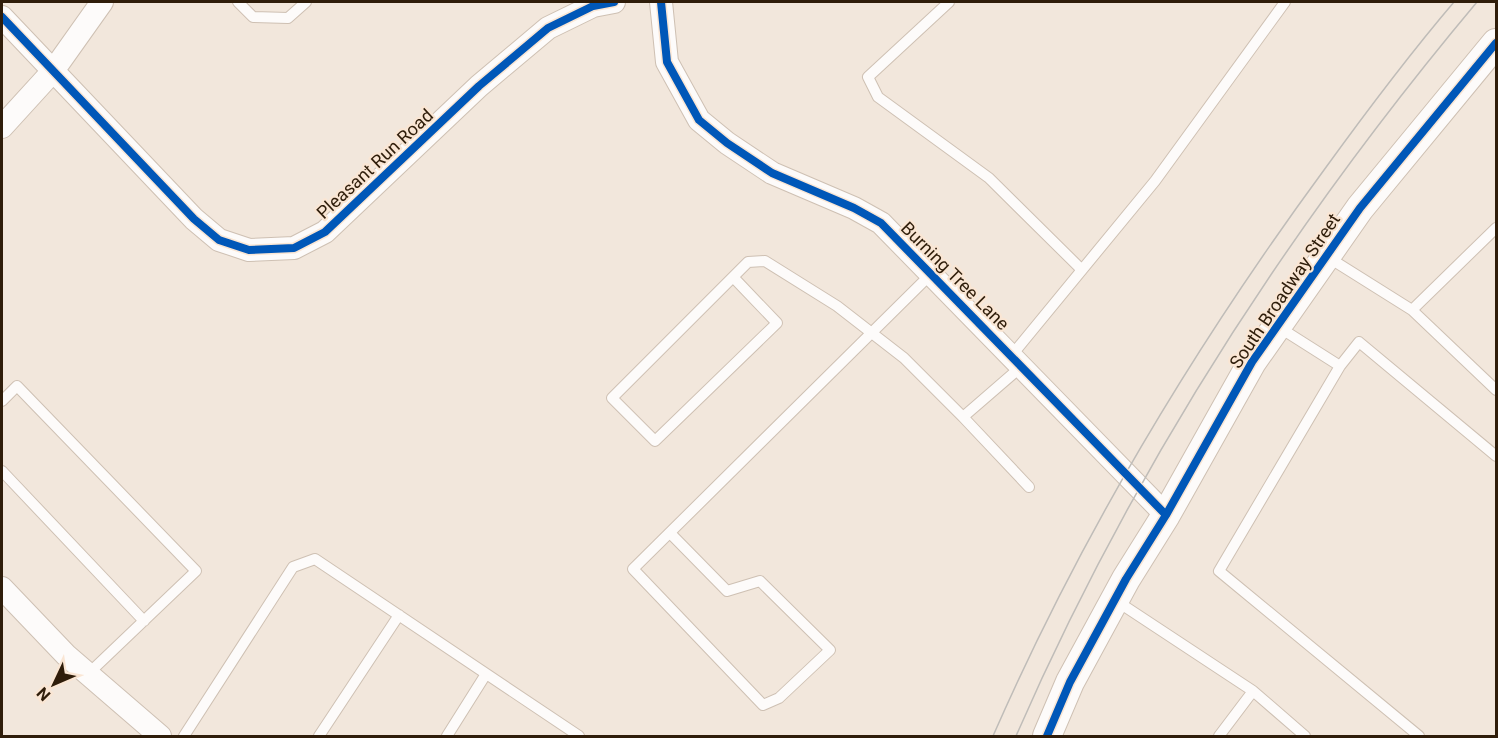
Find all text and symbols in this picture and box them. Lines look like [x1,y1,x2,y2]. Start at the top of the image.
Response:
street label: Pleasant Run Road [312,104,437,223]
street label: South Broadway Street [1225,209,1344,372]
street label: Burning Tree Lane [897,217,1014,334]
north arrow [24,654,84,714]
text: N [33,683,54,705]

